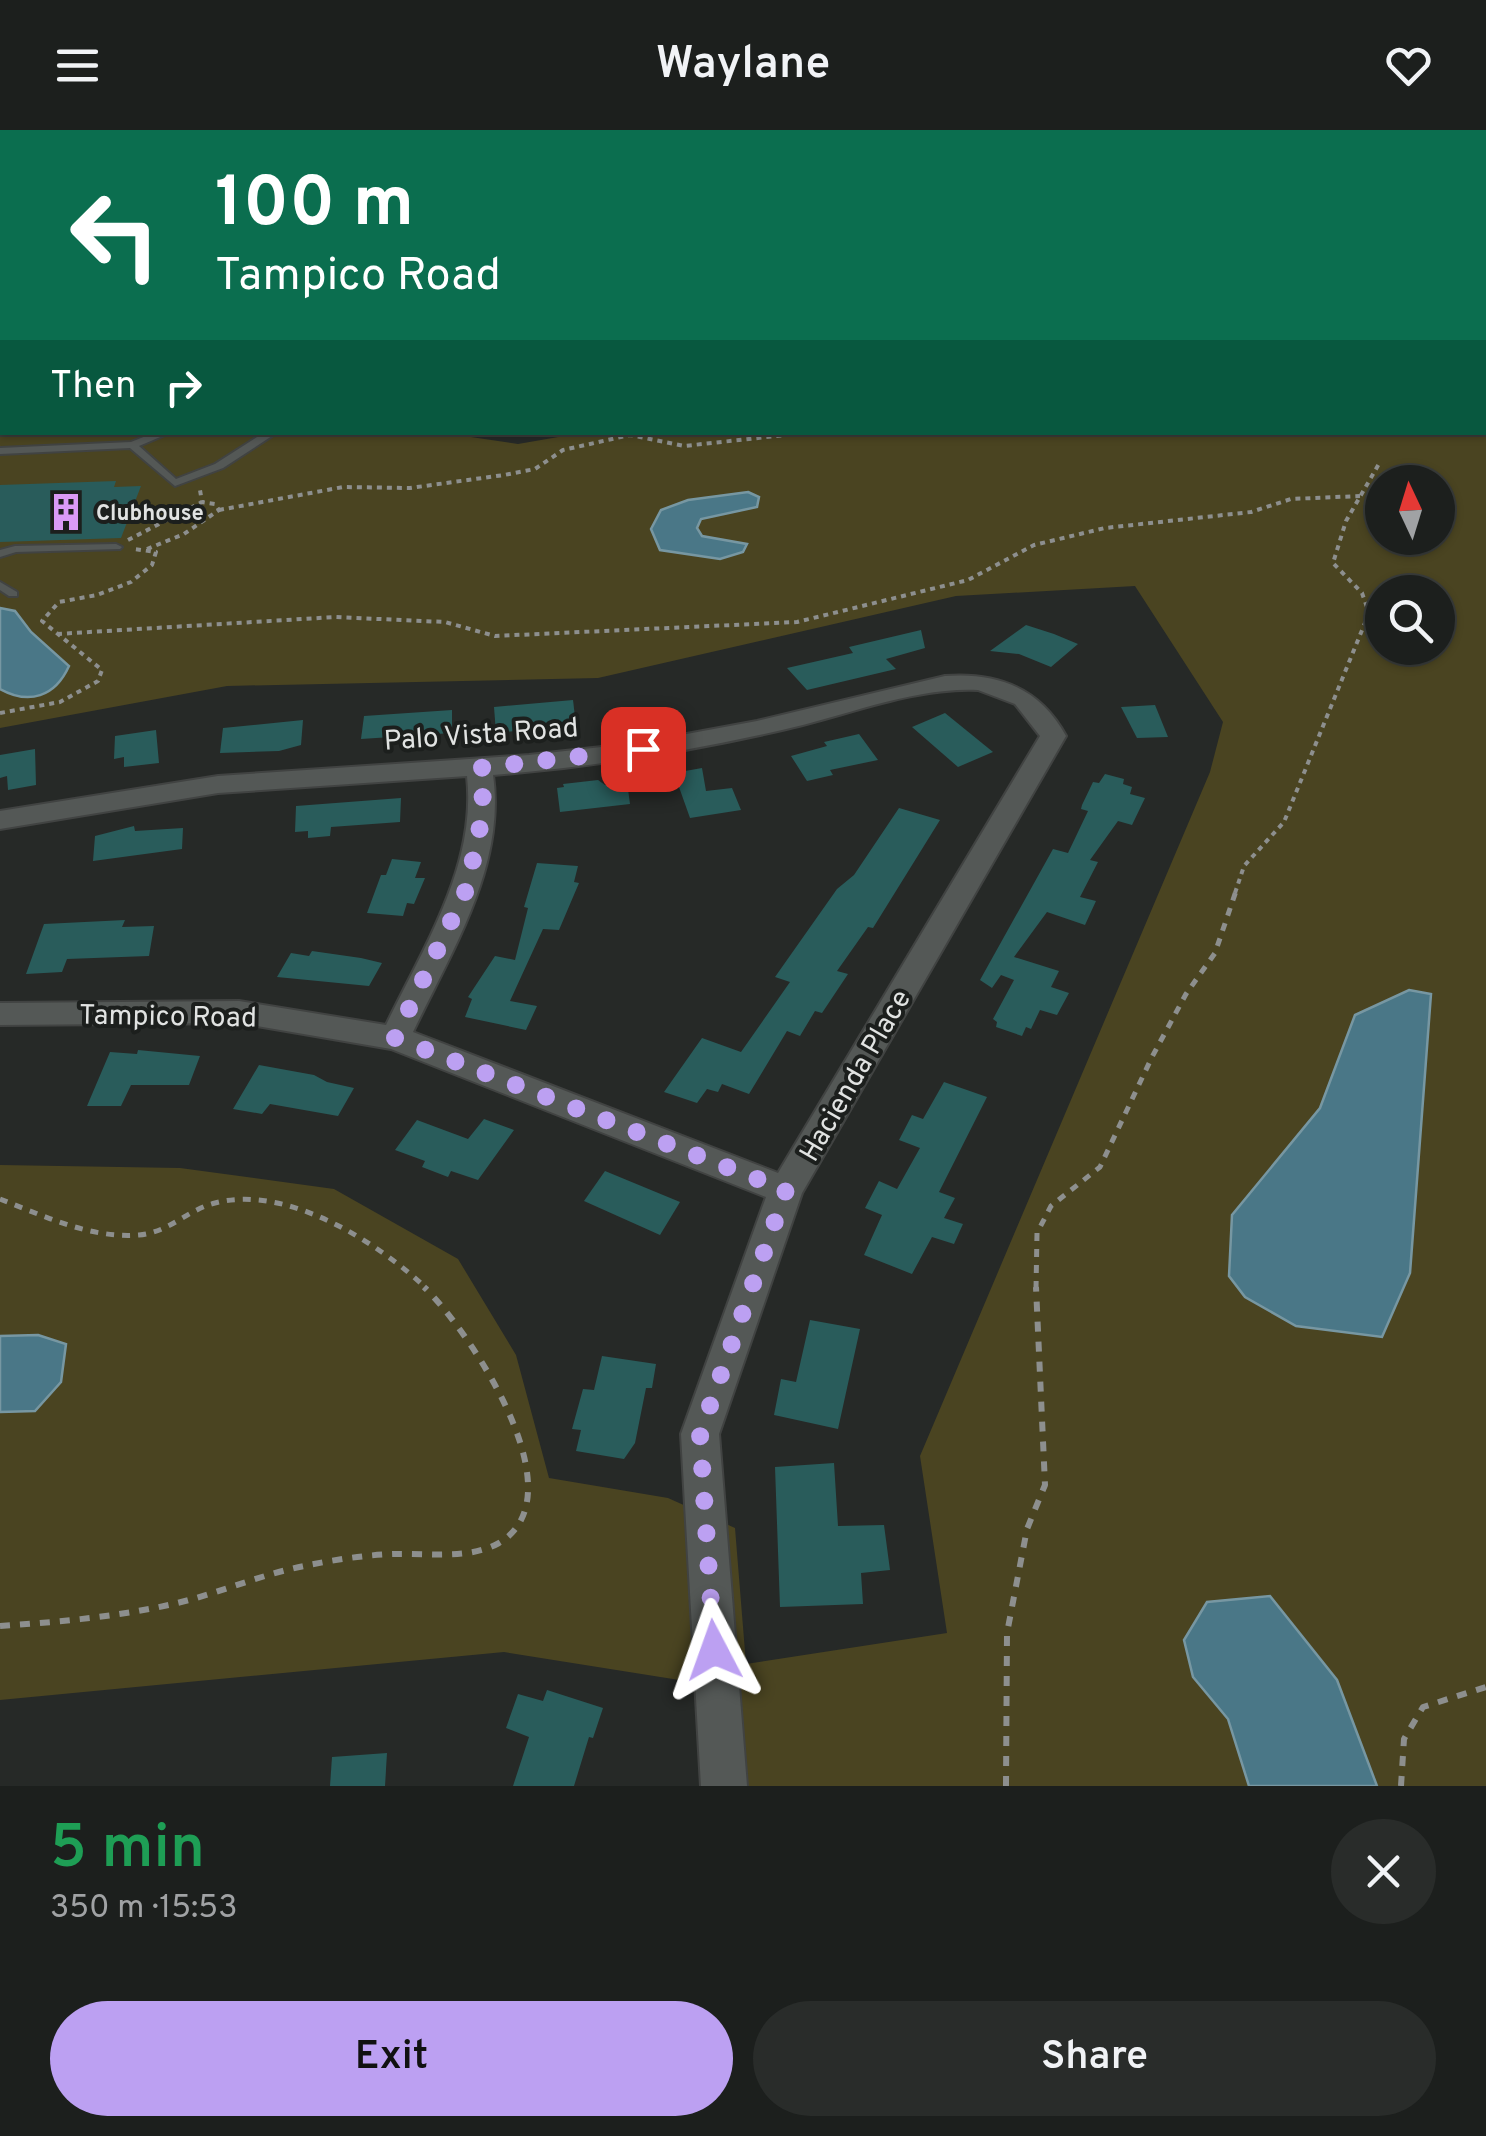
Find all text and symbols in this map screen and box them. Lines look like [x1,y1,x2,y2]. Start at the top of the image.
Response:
text: Waylane [656,37,830,94]
icon: menu [50,38,105,93]
icon: heart [1381,38,1436,93]
text: 100 m [215,162,414,251]
icon: left [50,170,180,300]
text: Tampico Road [215,249,501,306]
icon: right [156,360,211,415]
text: Then [50,363,136,412]
north arrow [1365,465,1455,555]
map controls [1365,465,1455,665]
building icon: Clubhouse [45,491,87,533]
place label: Clubhouse [96,501,204,528]
button: search [1365,575,1455,665]
pin [601,707,686,792]
street label: Palo Vista Road [383,711,580,761]
icon: arrive [616,722,671,777]
street label: Hacienda Place [793,984,920,1169]
street label: Tampico Road [79,998,257,1038]
position arrow [662,1598,766,1702]
text: 5 min [50,1813,205,1889]
button: close [1331,1819,1436,1924]
text: 350 m · 15:53 [50,1889,237,1929]
button: Exit [50,2001,733,2116]
button: Share [753,2001,1436,2116]

